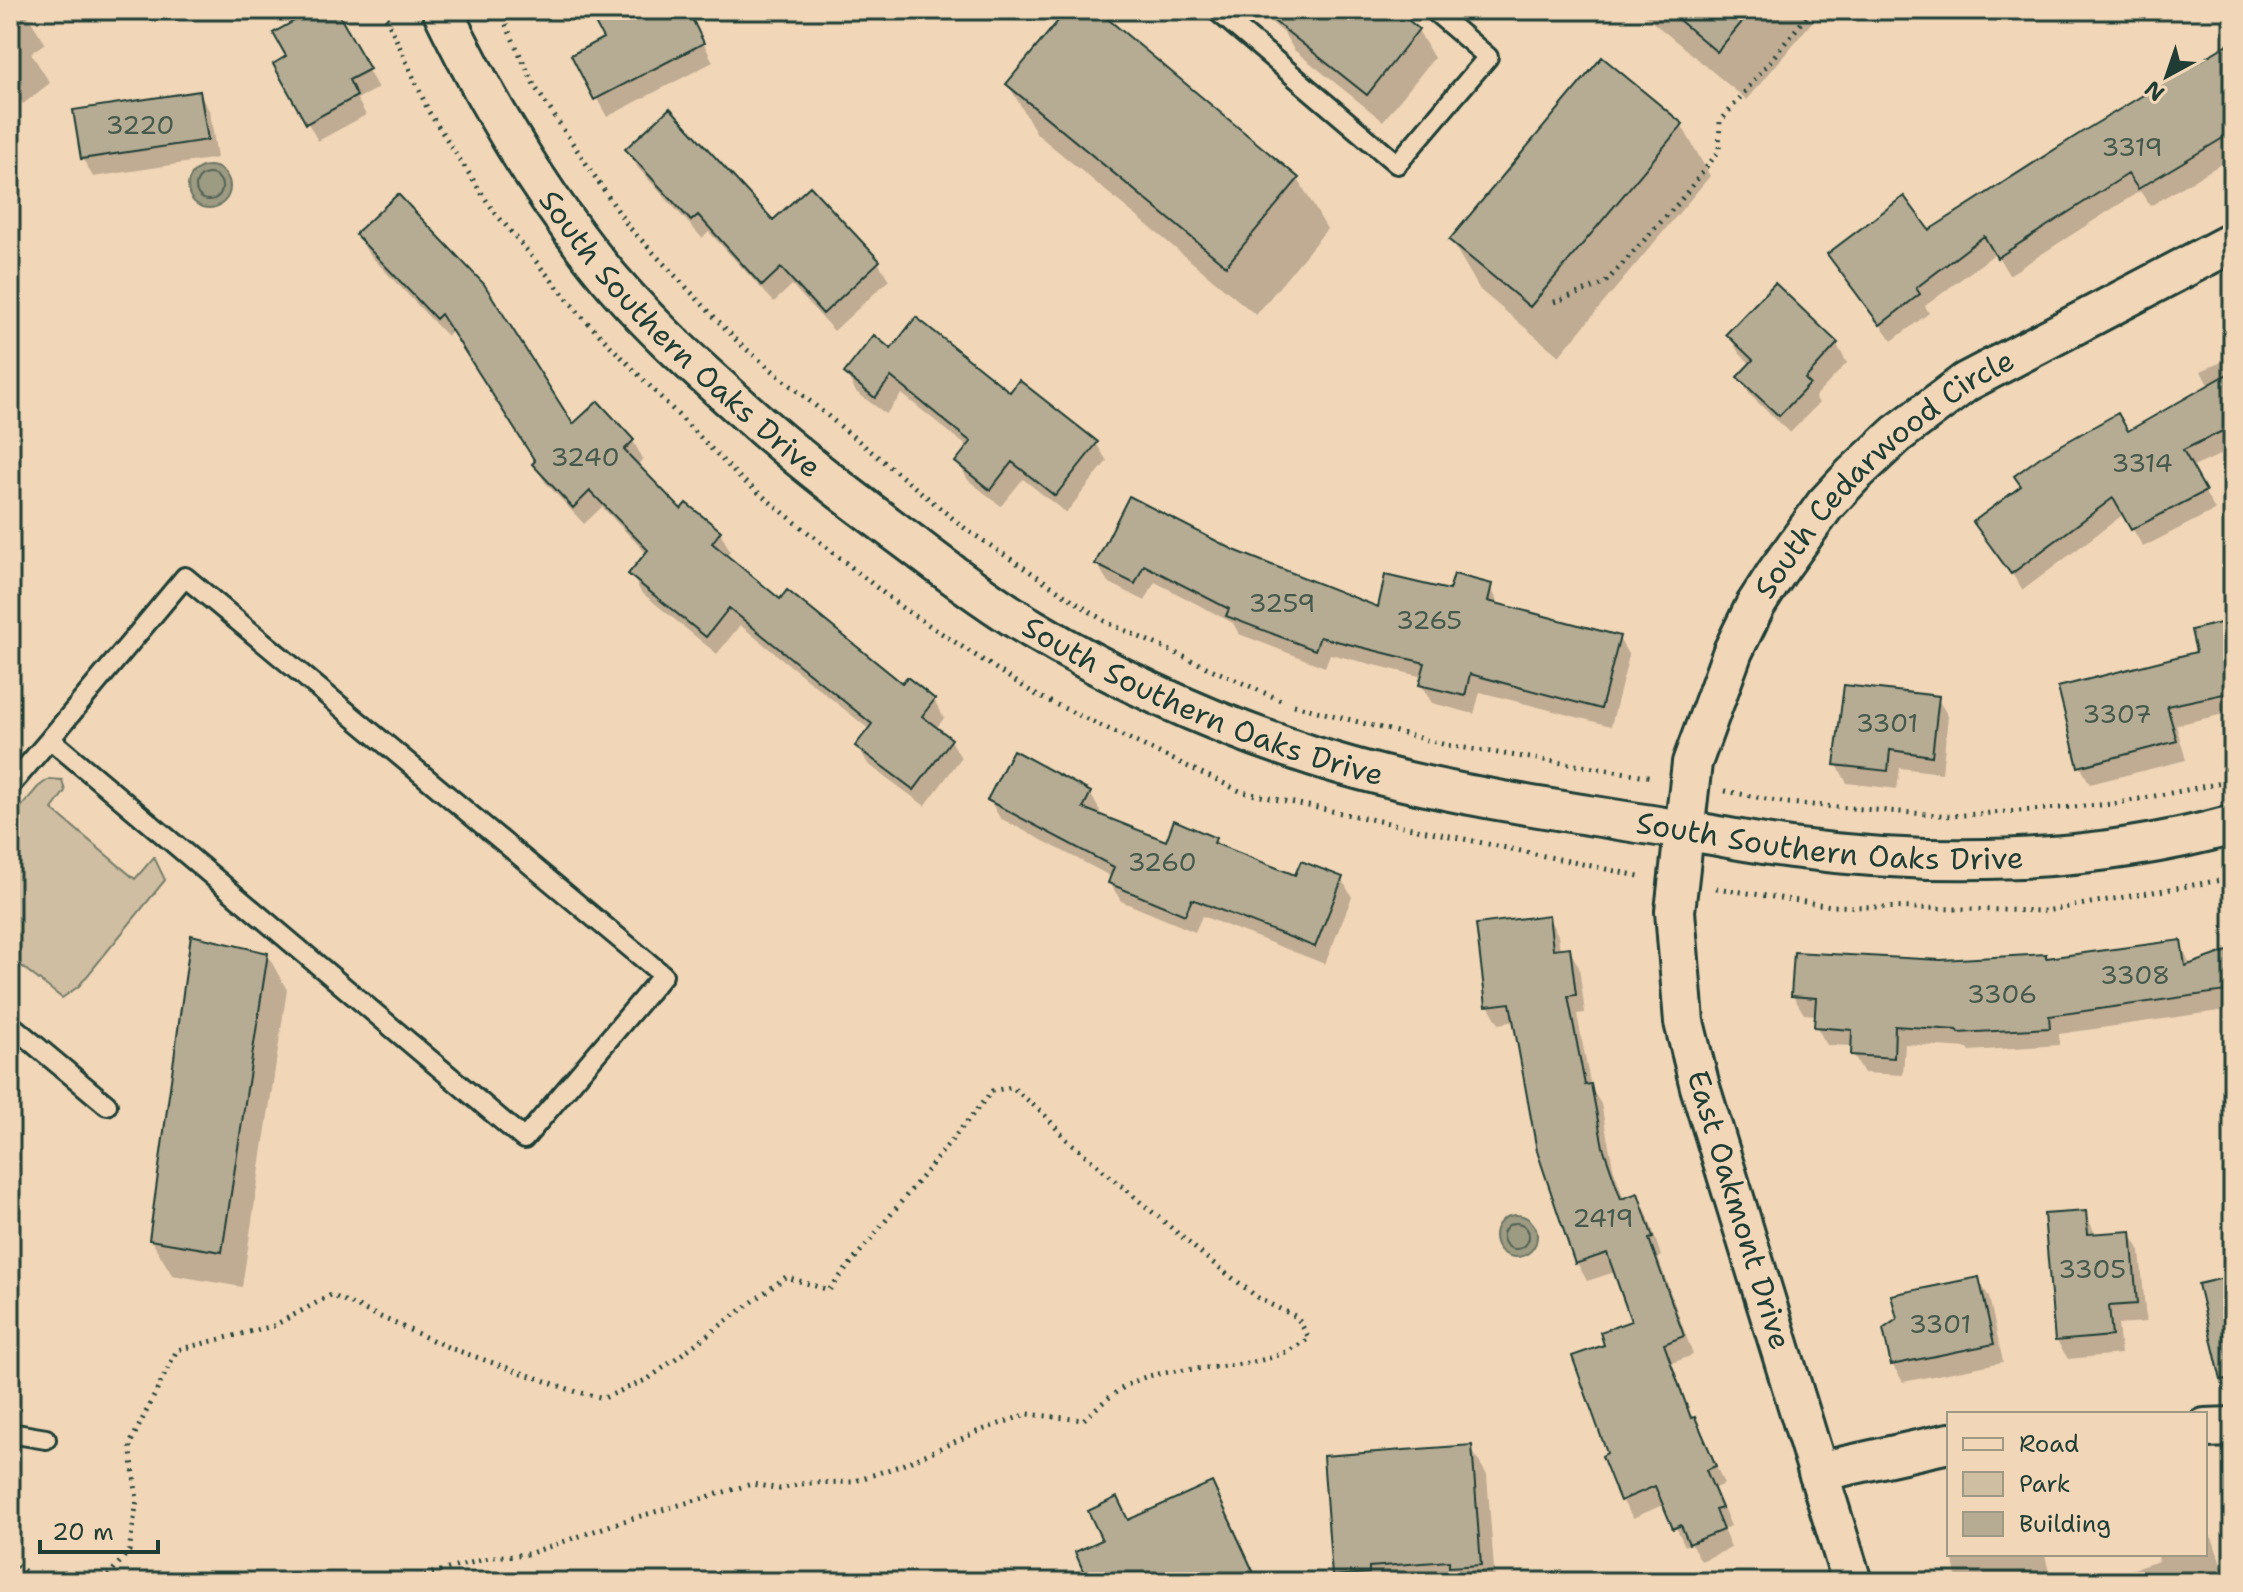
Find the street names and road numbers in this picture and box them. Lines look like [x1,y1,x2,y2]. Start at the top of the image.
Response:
street label: South Southern Oaks Drive [530,182,830,487]
street label: South Cedarwood Circle [1744,339,2021,606]
street label: South Southern Oaks Drive [1015,606,1388,795]
street label: South Southern Oaks Drive [1633,802,2025,879]
street label: East Oakmont Drive [1677,1065,1801,1354]

